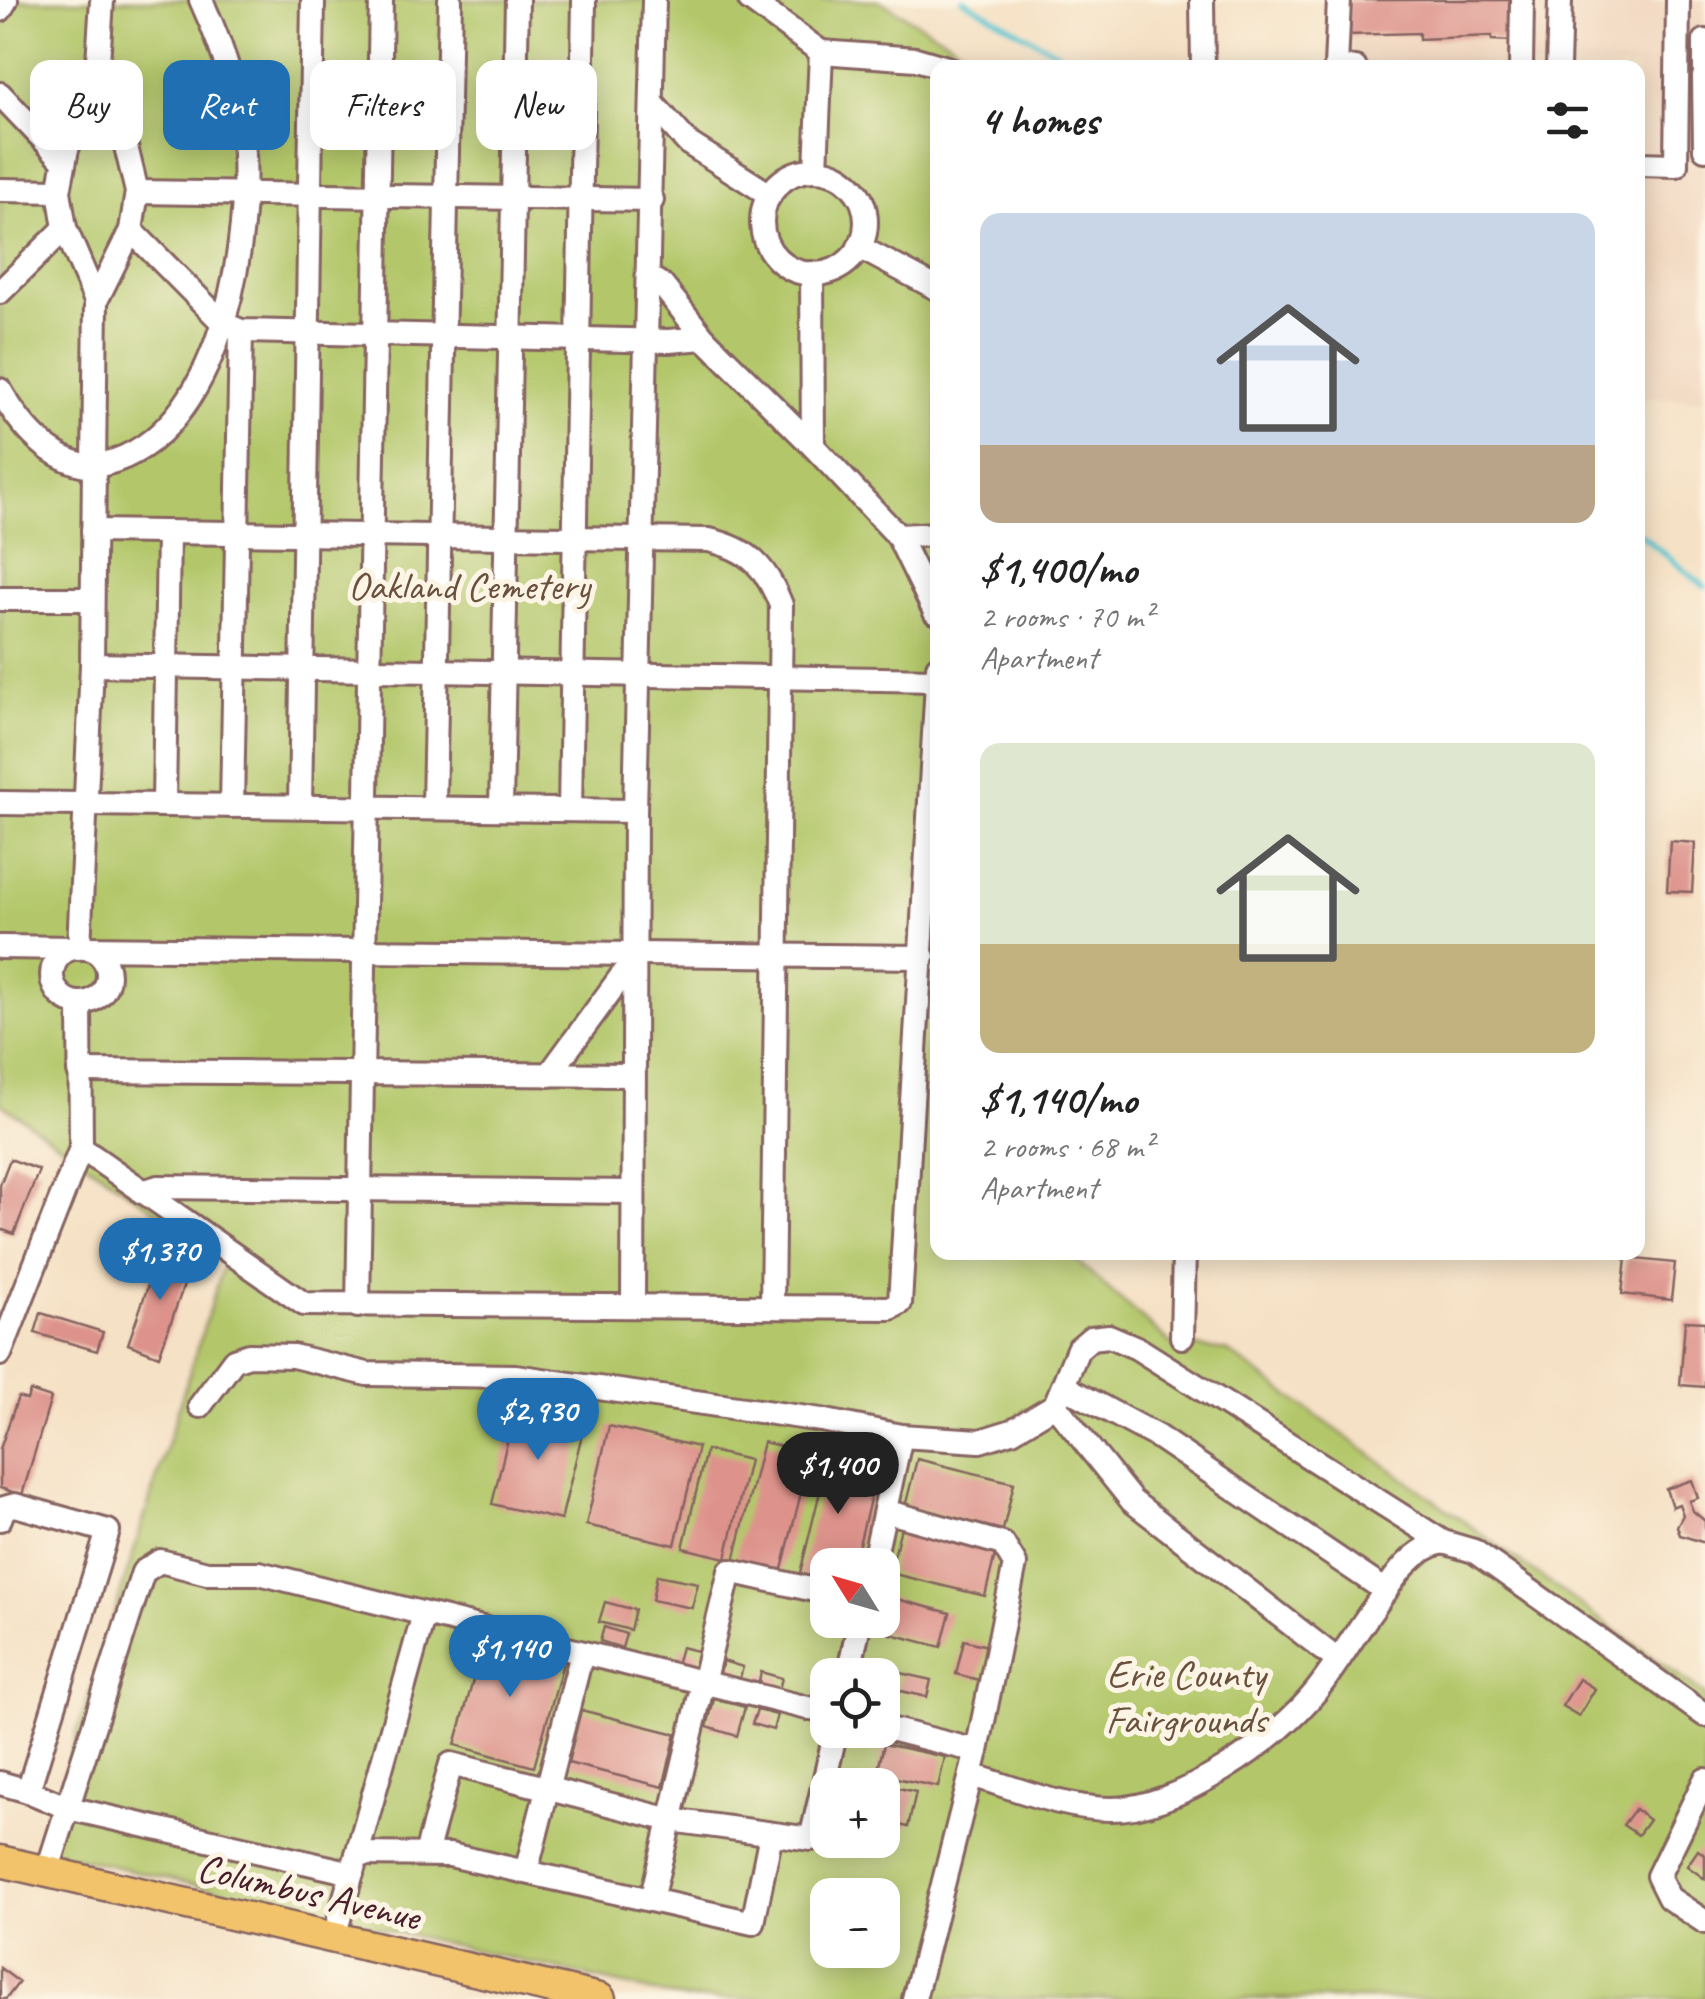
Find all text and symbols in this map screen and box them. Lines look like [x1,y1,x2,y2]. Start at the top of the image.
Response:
chip: Buy [30,60,143,150]
chip: Rent [163,60,290,150]
chip: Filters [310,60,456,150]
chip: New [476,60,597,150]
icon: filters [1540,93,1595,148]
text: 4 homes [980,94,1099,147]
icon: home [1198,278,1378,458]
text: $1,400/mo [980,543,1137,596]
park label: Oakland Cemetery [348,561,592,611]
text: 2 rooms · 70 m² [980,596,1153,637]
text: Apartment [980,637,1098,678]
icon: home [1198,808,1378,988]
text: $1,140/mo [980,1073,1137,1126]
text: 2 rooms · 68 m² [980,1126,1153,1167]
text: Apartment [980,1167,1098,1208]
pin: $1,370 [79,1218,241,1303]
text: $1,370 [121,1230,199,1271]
pin: $2,930 [457,1378,619,1463]
text: $2,930 [499,1390,577,1431]
pin: $1,400 [757,1432,919,1517]
text: $1,400 [799,1444,877,1485]
north arrow [810,1548,900,1638]
map controls [810,1548,900,1968]
pin: $1,140 [429,1615,591,1700]
text: $1,140 [471,1627,549,1668]
park label: Erie County Fairgrounds [1105,1649,1270,1745]
button: locate [810,1658,900,1748]
button: + [810,1768,900,1858]
street label: Columbus Avenue [193,1842,428,1943]
button: − [810,1878,900,1968]

